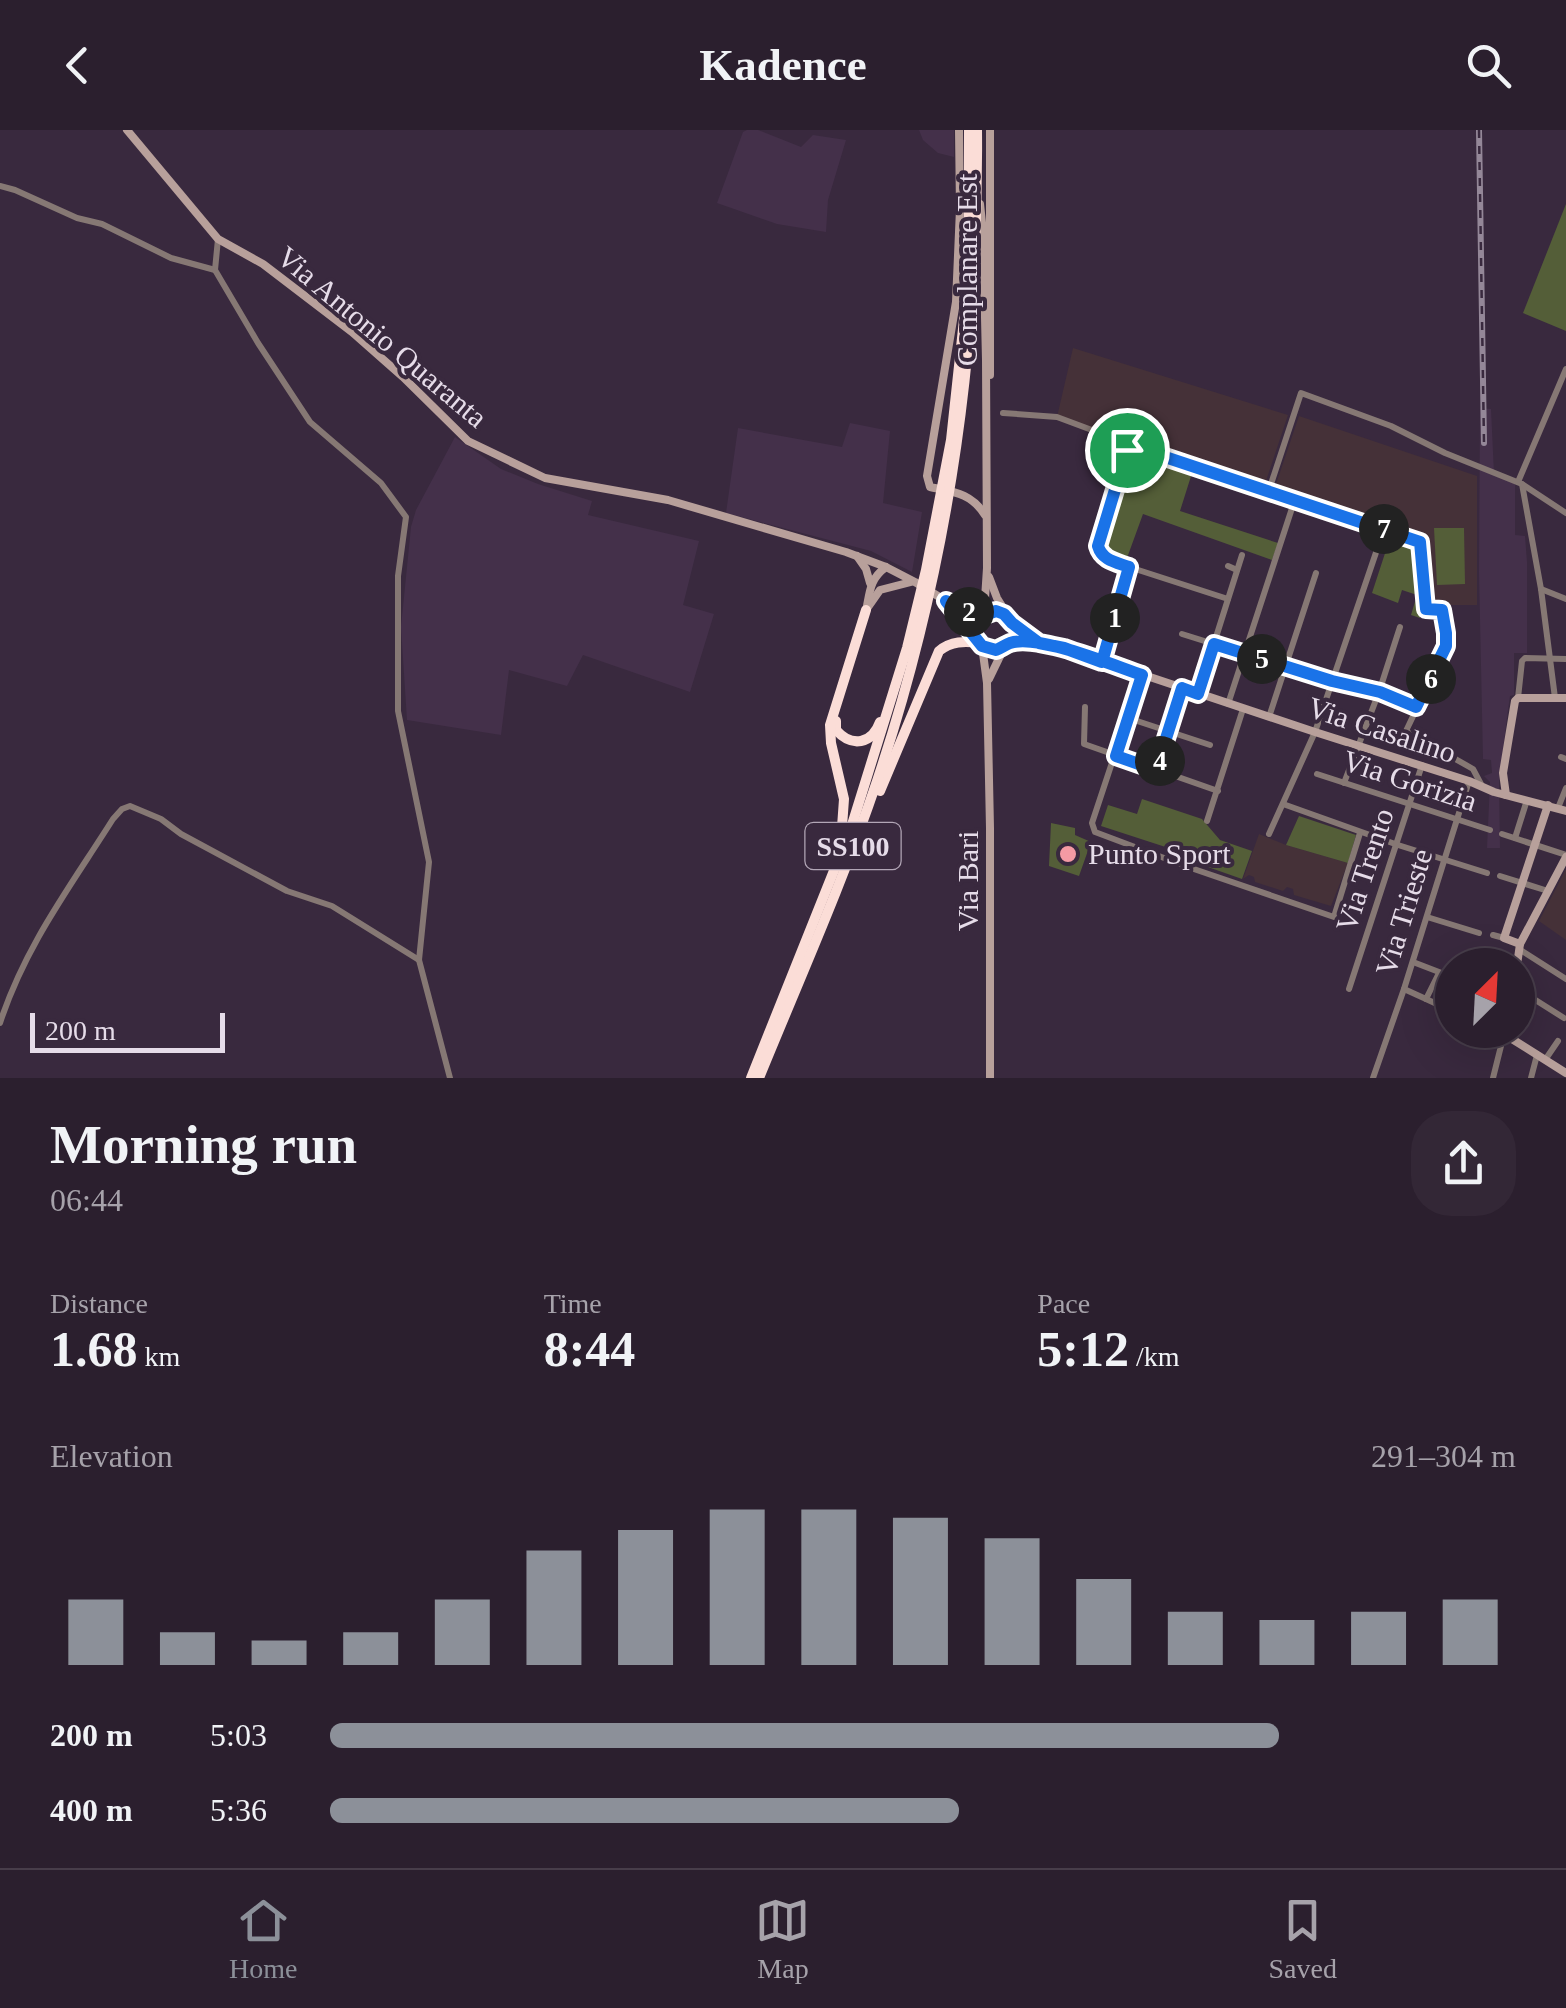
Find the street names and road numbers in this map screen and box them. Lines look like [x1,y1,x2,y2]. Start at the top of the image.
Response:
street label: Complanare Est [950,173,983,366]
street label: Via Antonio Quaranta [271,239,494,434]
street label: Via Casalino [1304,690,1460,769]
street label: Via Gorizia [1339,743,1481,818]
street label: Via Trento [1329,804,1400,936]
road number: SS100 [806,823,900,869]
street label: Via Bari [951,831,984,931]
street label: Via Trieste [1369,845,1438,979]

